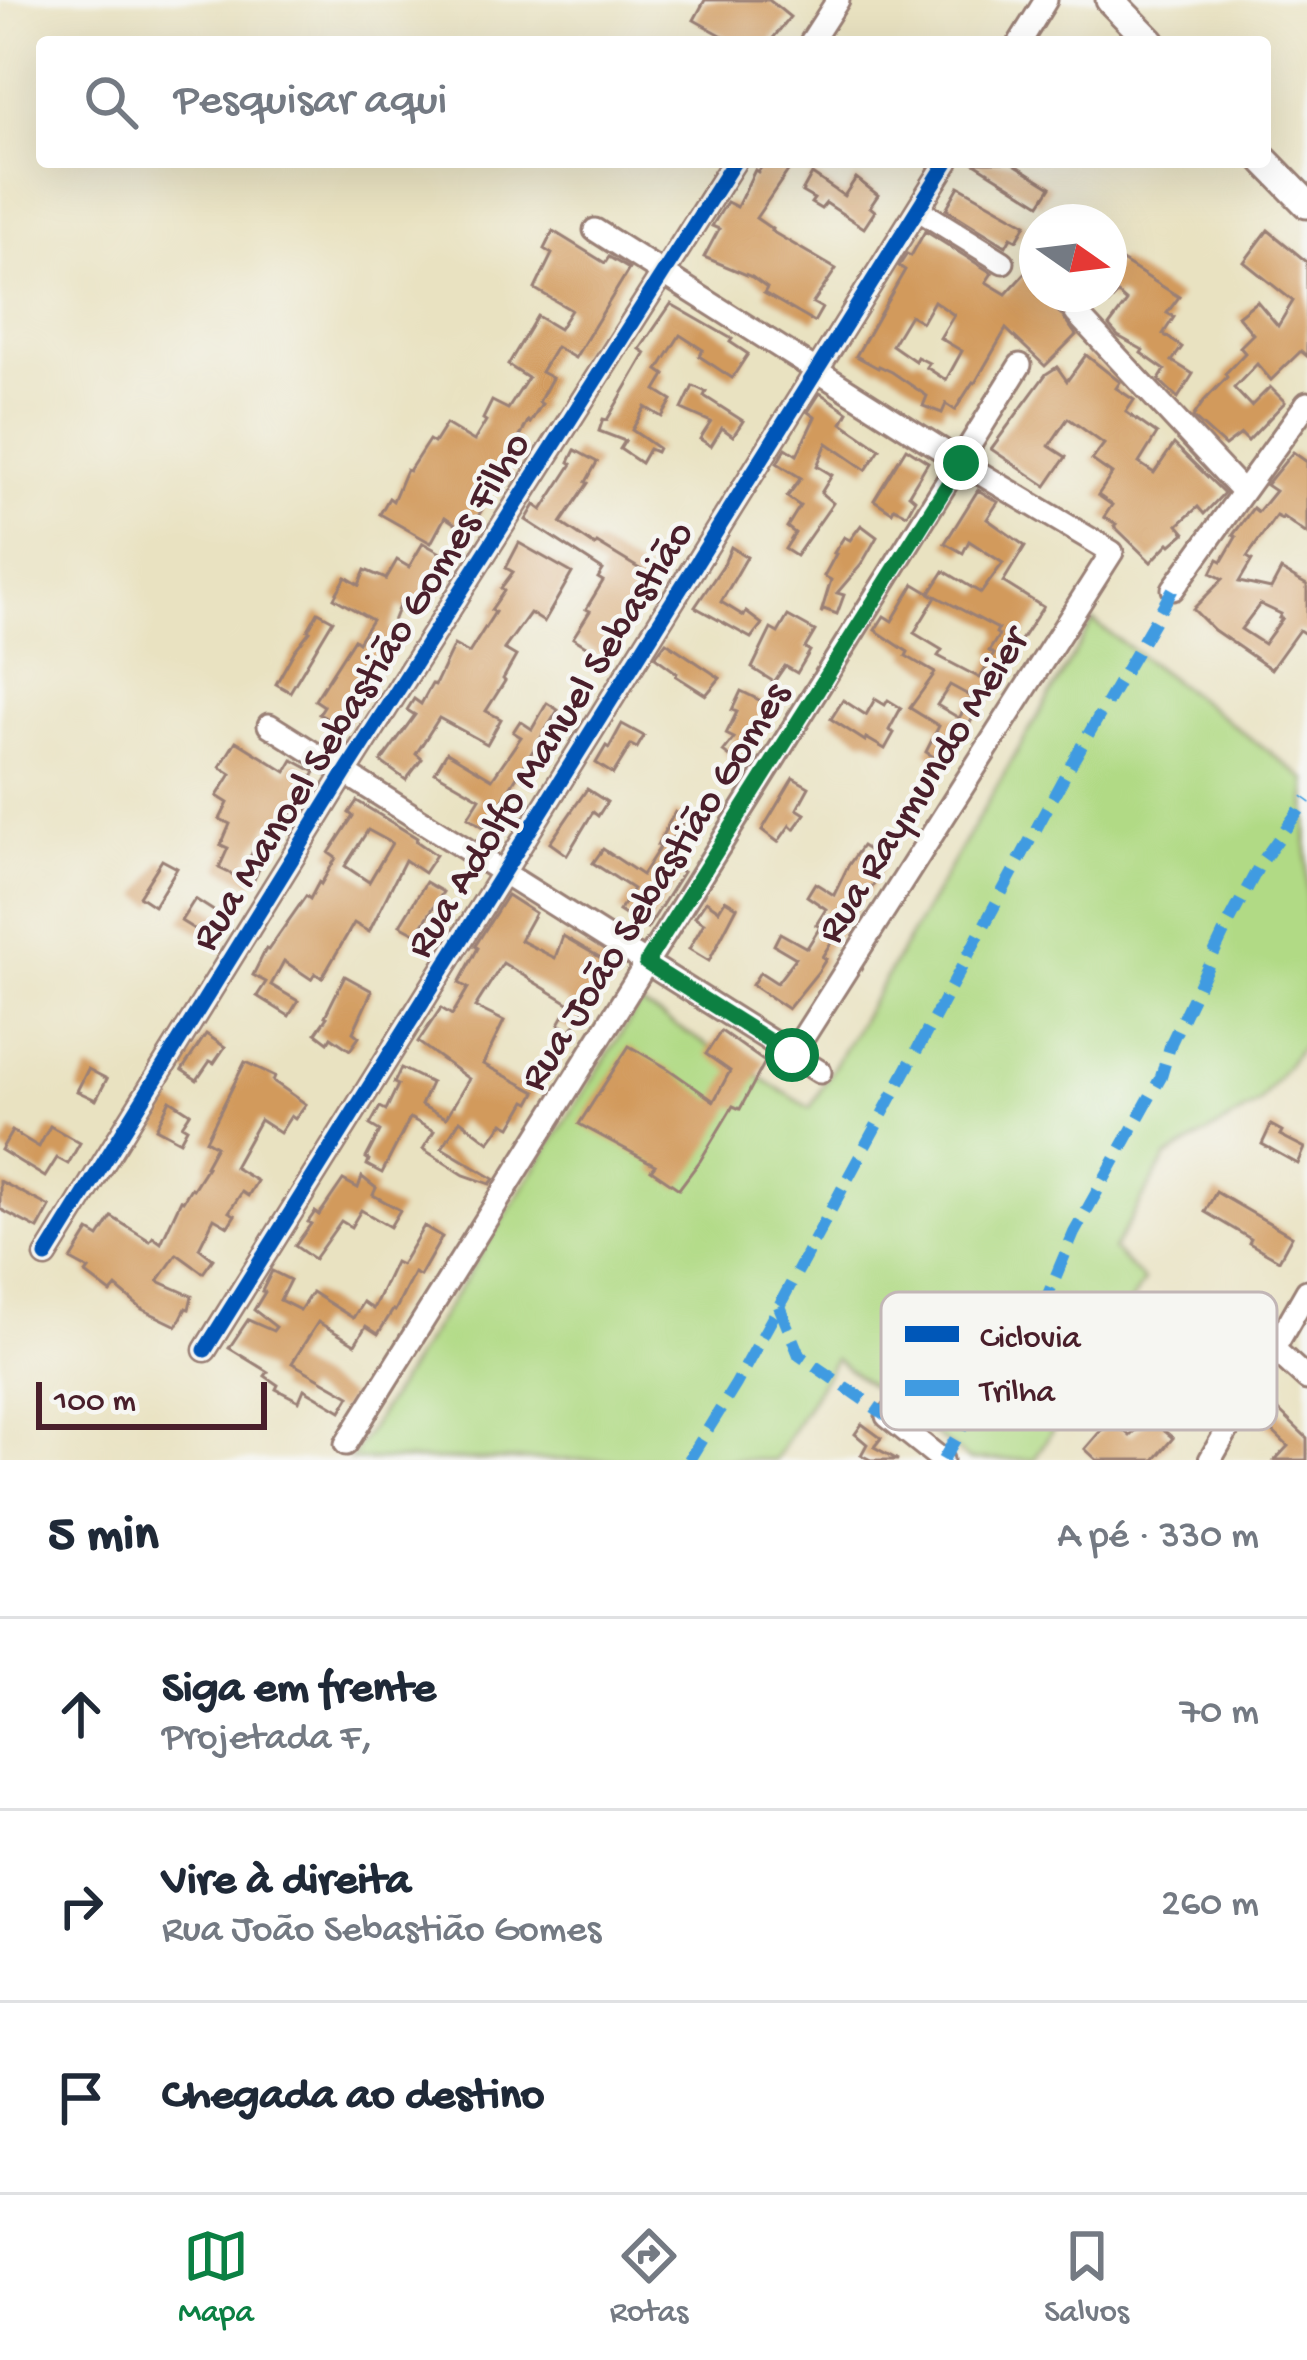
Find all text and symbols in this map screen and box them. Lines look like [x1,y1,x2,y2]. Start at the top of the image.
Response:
search box [36,36,1271,168]
icon: search [78,69,144,135]
text: Pesquisar aqui [174,76,447,129]
north arrow [1019,204,1127,312]
street label: Rua Manoel Sebastião Gomes Filho [183,424,544,962]
route end [934,436,988,490]
street label: Rua Adolfo Manuel Sebastião [397,513,707,969]
street label: Rua Raymundo Meier [808,617,1044,954]
street label: Rua João Sebastião Gomes [511,673,804,1101]
route start [765,1028,819,1082]
legend [881,1292,1277,1430]
text: Ciclovia [980,1321,1082,1359]
text: Trilha [978,1375,1057,1413]
scale bar [36,1376,267,1429]
text: 100 m [54,1384,136,1422]
text: 5 min [48,1508,158,1568]
text: A pé · 330 m [1057,1515,1259,1561]
text: Siga em frente [162,1664,436,1717]
icon: ahead [48,1681,114,1747]
text: 70 m [1180,1691,1259,1737]
text: Projetada F, [162,1717,373,1763]
text: Vire à direita [162,1856,411,1909]
icon: right [48,1873,114,1939]
text: 260 m [1161,1883,1259,1929]
text: Rua João Sebastião Gomes [162,1909,601,1955]
icon: arrive [48,2065,114,2131]
text: Chegada ao destino [162,2071,544,2124]
tab: Mapa [178,2223,254,2333]
tab: Rotas [610,2223,688,2333]
tab: Salvos [1044,2223,1129,2333]

